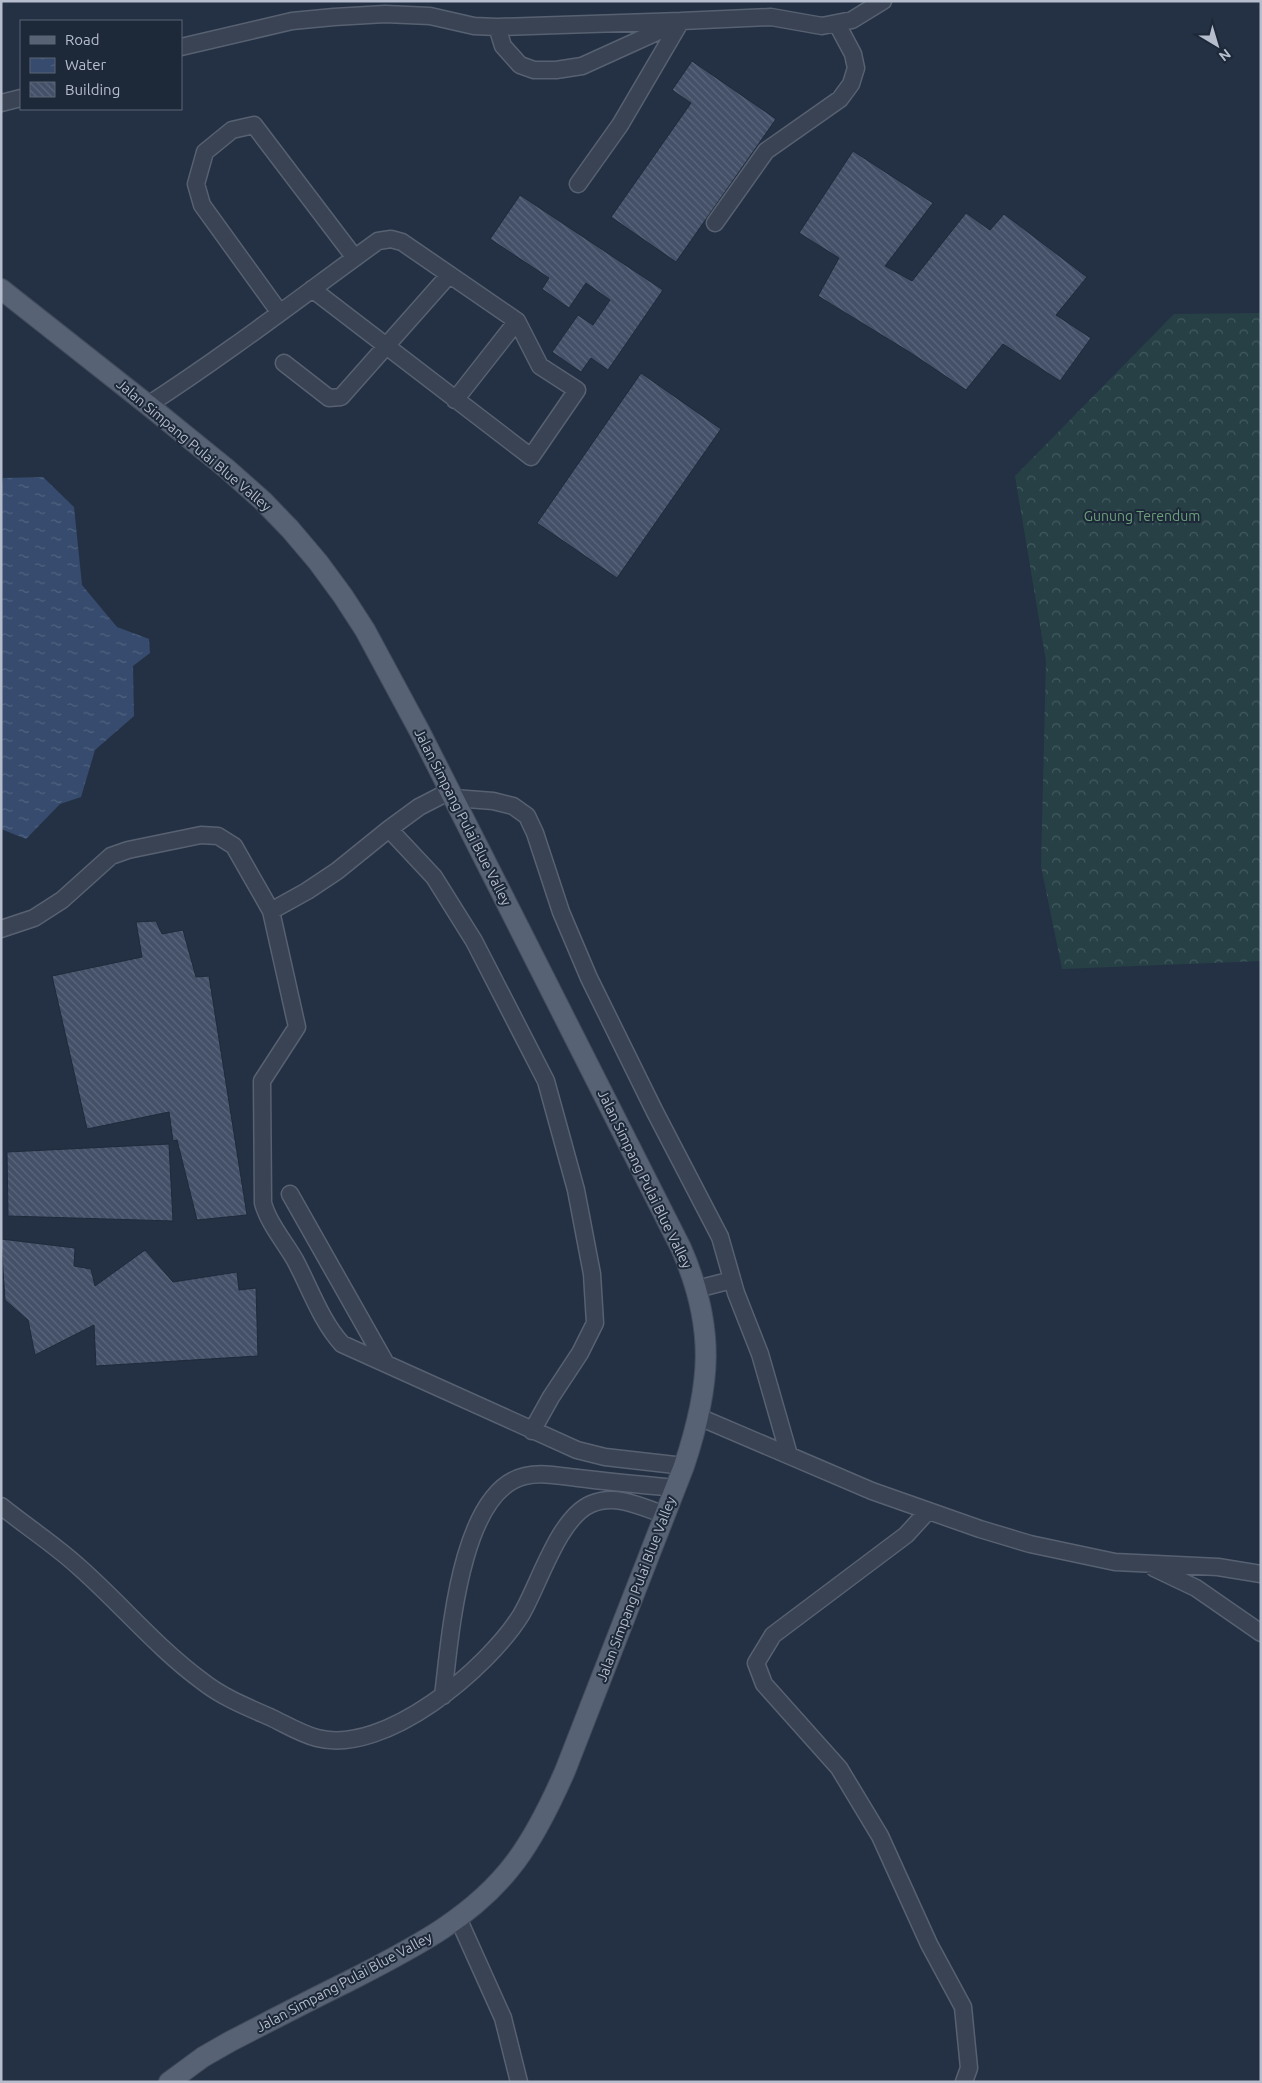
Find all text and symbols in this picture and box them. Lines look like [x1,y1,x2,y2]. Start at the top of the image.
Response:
legend [20,20,182,110]
north arrow [1192,20,1242,70]
text: Road [65,31,100,48]
text: N [1216,46,1234,65]
text: Water [65,56,106,73]
text: Building [65,81,120,98]
street label: Jalan Simpang Pulai Blue Valley [114,376,275,514]
park label: Gunung Terendum [1084,508,1200,524]
street label: Jalan Simpang Pulai Blue Valley [411,726,515,908]
street label: Jalan Simpang Pulai Blue Valley [595,1087,695,1271]
street label: Jalan Simpang Pulai Blue Valley [593,1494,679,1684]
street label: Jalan Simpang Pulai Blue Valley [253,1929,435,2035]

